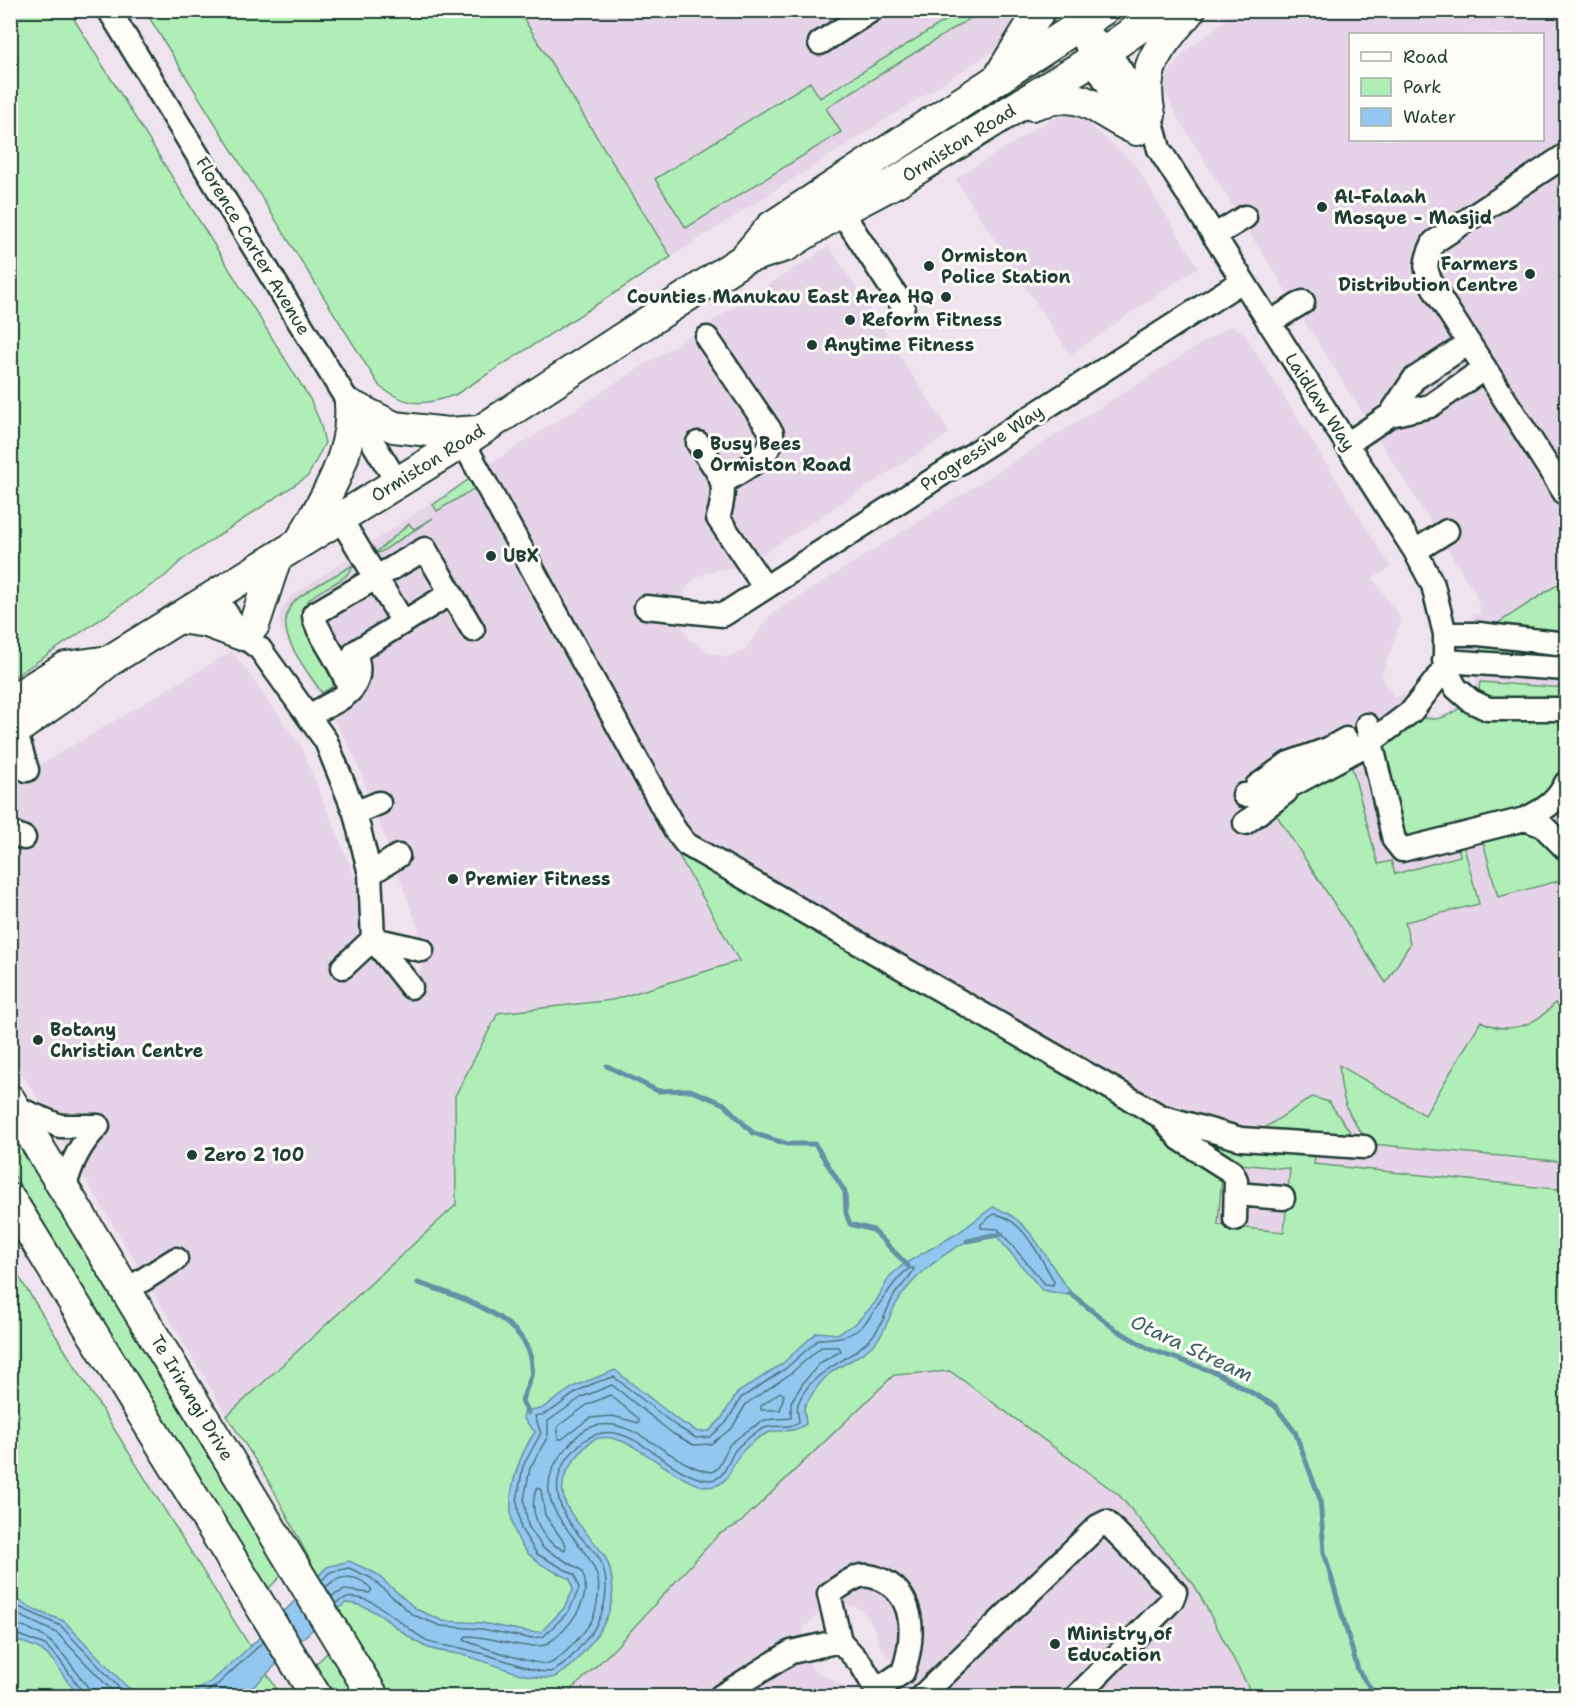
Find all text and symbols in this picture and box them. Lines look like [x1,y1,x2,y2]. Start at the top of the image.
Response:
legend [1349,33,1544,141]
text: Road [1403,45,1448,69]
text: Park [1403,75,1442,99]
street label: Ormiston Road [898,98,1020,188]
text: Water [1403,105,1456,129]
street label: Florence Carter Avenue [190,152,316,340]
place label: Al-Falaah Mosque - Masjid [1334,185,1492,230]
marker: Al-Falaah Mosque - Masjid [1315,200,1329,214]
place label: Ormiston Police Station [941,244,1071,289]
place label: Farmers Distribution Centre [1338,252,1518,297]
marker: Ormiston Police Station [922,259,936,273]
marker: Farmers Distribution Centre [1523,267,1537,281]
place label: Counties Manukau East Area HQ [627,285,934,309]
marker: Counties Manukau East Area HQ [939,290,953,304]
place label: Reform Fitness [862,308,1002,332]
marker: Reform Fitness [843,313,857,327]
place label: Anytime Fitness [824,333,974,357]
marker: Anytime Fitness [805,338,819,352]
street label: Laidlaw Way [1279,348,1361,456]
street label: Progressive Way [916,399,1048,497]
street label: Ormiston Road [367,418,489,508]
place label: Busy Bees Ormiston Road [710,432,851,477]
marker: Busy Bees Ormiston Road [691,447,705,461]
place label: UBX [503,544,539,568]
marker: UBX [484,549,498,563]
place label: Premier Fitness [465,867,611,891]
marker: Premier Fitness [446,872,460,886]
place label: Botany Christian Centre [50,1018,204,1063]
marker: Botany Christian Centre [31,1033,45,1047]
place label: Zero 2 100 [204,1143,304,1167]
marker: Zero 2 100 [185,1148,199,1162]
water label: Otara Stream [1126,1308,1258,1388]
street label: Te Irirangi Drive [145,1331,239,1465]
place label: Ministry of Education [1067,1622,1173,1667]
marker: Ministry of Education [1048,1637,1062,1651]

